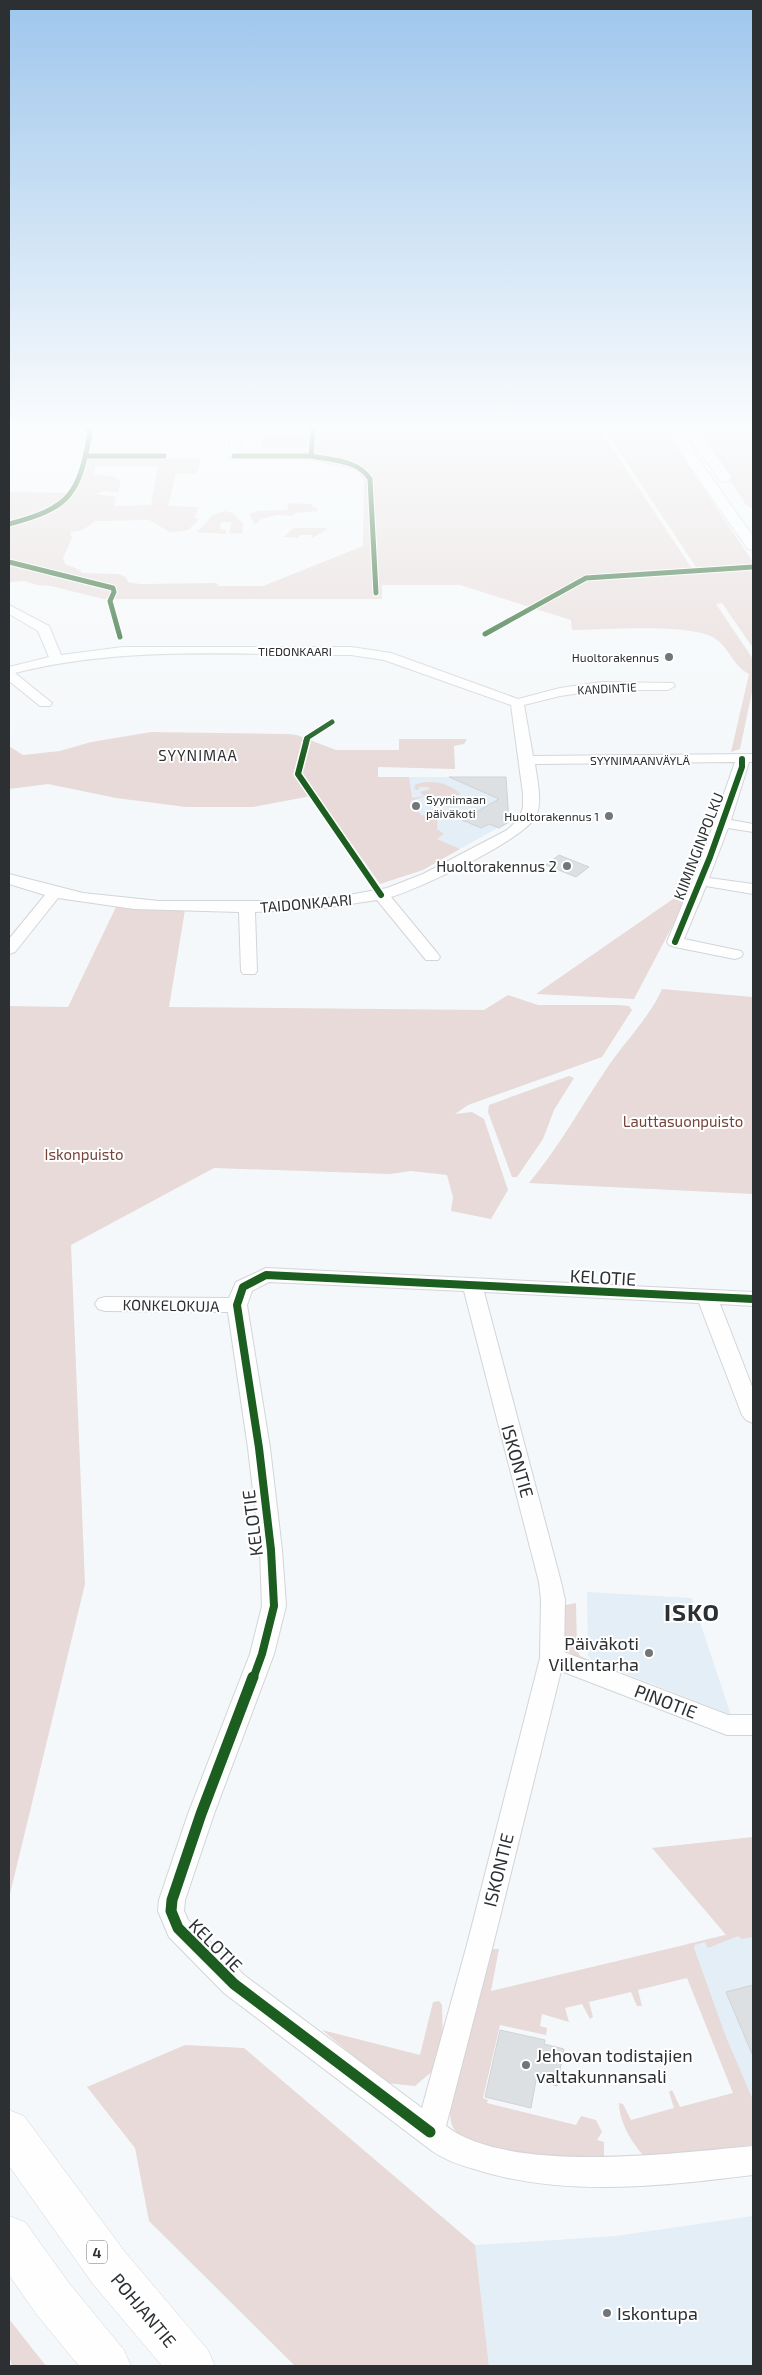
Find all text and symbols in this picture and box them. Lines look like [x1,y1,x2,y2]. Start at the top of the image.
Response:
street label: TIEDONKAARI [258,644,332,658]
place label: Huoltorakennus [572,650,659,664]
marker: Huoltorakennus [663,651,675,663]
street label: KANDINTIE [577,679,637,697]
district label: SYYNIMAA [158,746,238,764]
street label: SYYNIMAANVÄYLÄ [590,753,691,767]
street label: KIIMINGINPOLKU [669,790,727,902]
place label: Syynimaan päiväkoti [426,792,486,820]
marker: Syynimaan päiväkoti [410,800,422,812]
place label: Huoltorakennus 1 [504,809,599,823]
marker: Huoltorakennus 1 [603,810,615,822]
place label: Huoltorakennus 2 [436,857,557,875]
marker: Huoltorakennus 2 [561,860,573,872]
street label: TAIDONKAARI [259,890,353,916]
park label: Lauttasuonpuisto [623,1112,743,1130]
park label: Iskonpuisto [44,1145,124,1163]
street label: KELOTIE [569,1264,637,1290]
street label: KONKELOKUJA [122,1295,220,1315]
street label: ISKONTIE [497,1422,539,1500]
street label: KELOTIE [237,1489,267,1557]
district label: ISKO [664,1597,720,1626]
place label: Päiväkoti Villentarha [548,1632,639,1675]
marker: Päiväkoti Villentarha [643,1647,655,1659]
street label: PINOTIE [632,1679,700,1723]
street label: ISKONTIE [478,1831,518,1909]
street label: KELOTIE [185,1914,247,1976]
place label: Jehovan todistajien valtakunnansali [536,2044,693,2087]
marker: Jehovan todistajien valtakunnansali [520,2059,532,2071]
road number: 4 [87,2240,107,2264]
street label: POHJANTIE [107,2268,181,2352]
place label: Iskontupa [617,2302,698,2324]
marker: Iskontupa [601,2307,613,2319]

